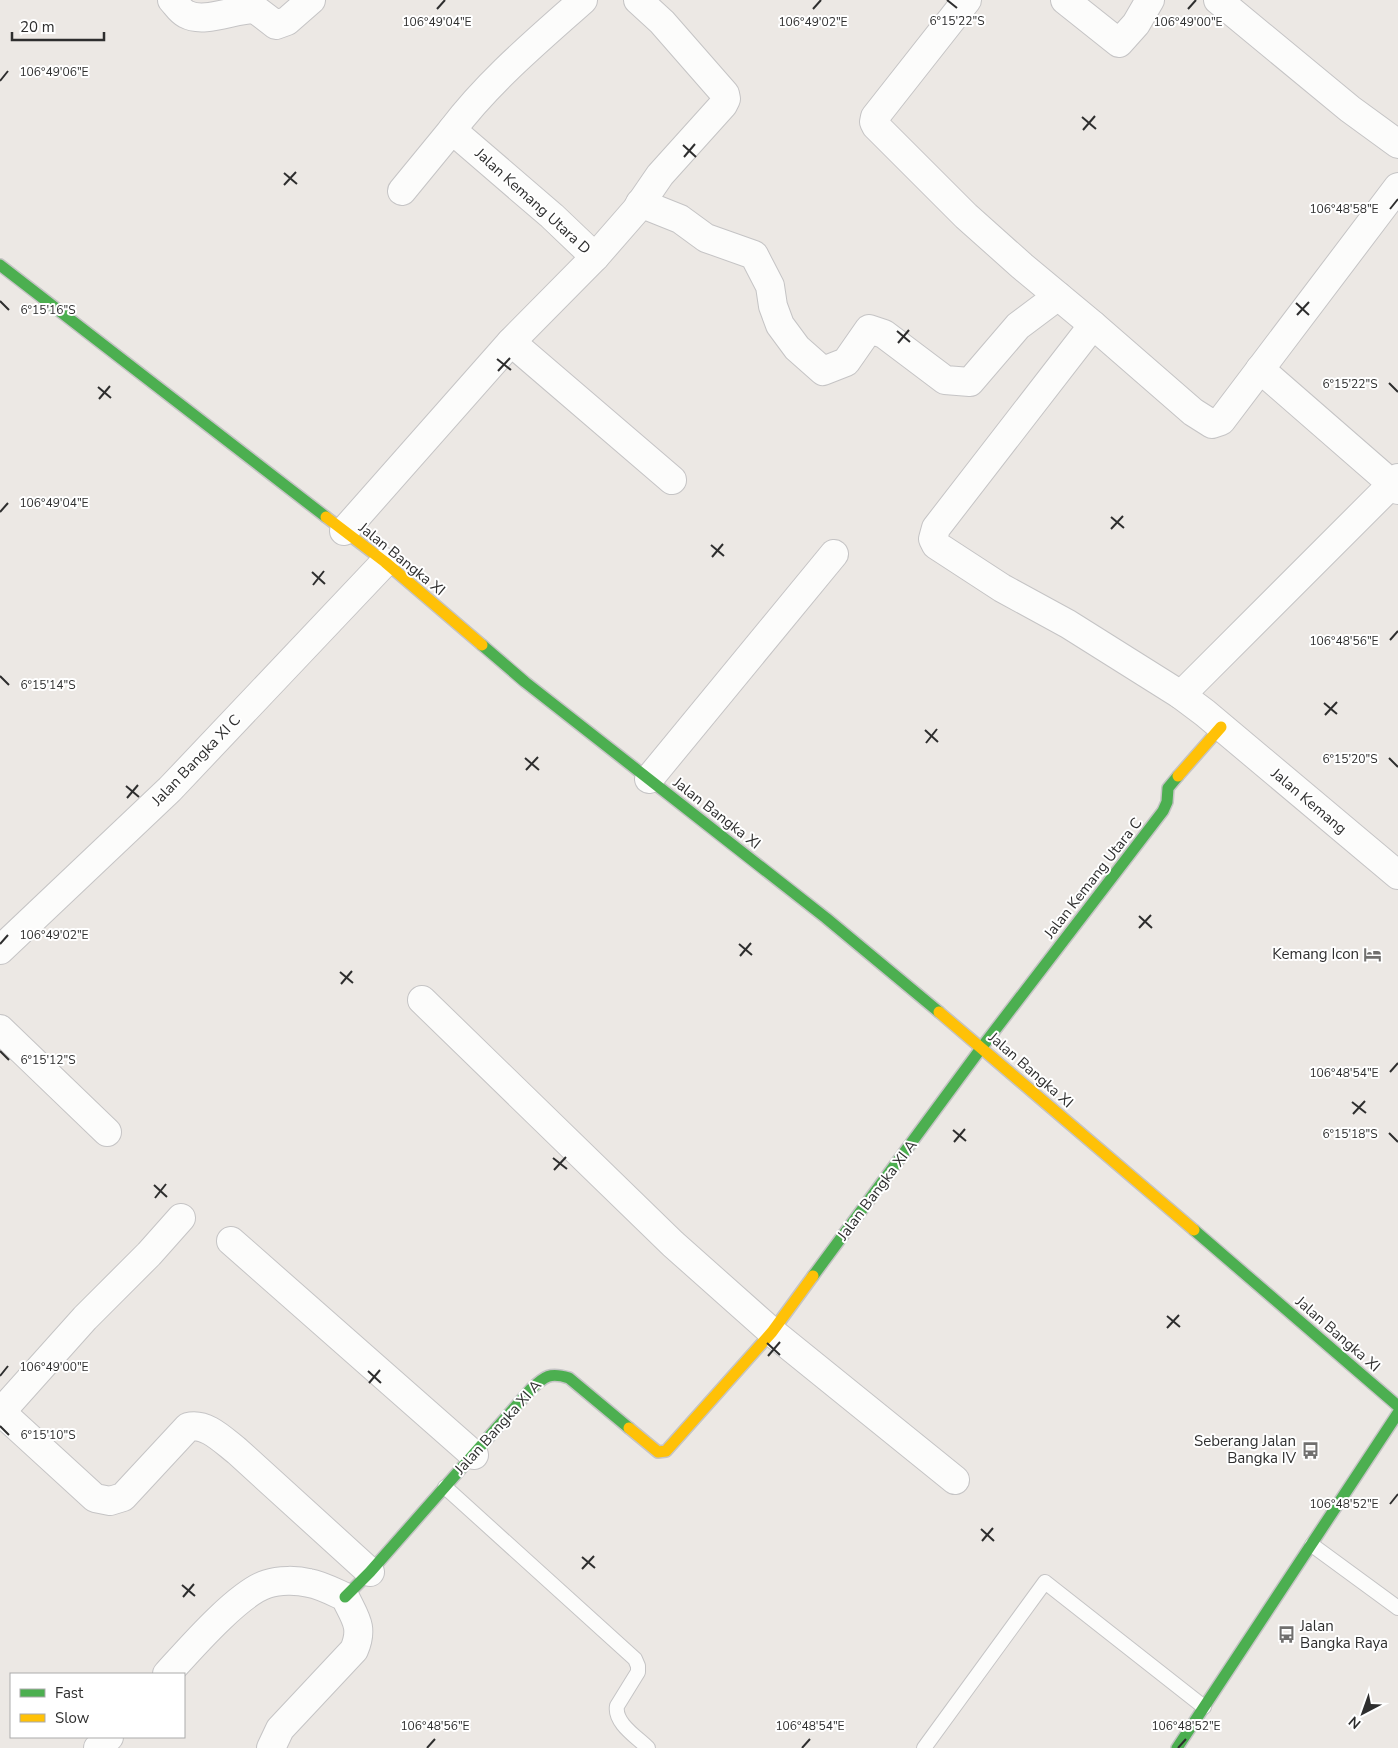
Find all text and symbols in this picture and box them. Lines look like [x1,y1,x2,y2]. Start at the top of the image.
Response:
scale bar [12,10,105,42]
text: 6°15'22"S [929,13,985,29]
text: 106°49'04"E [402,14,472,30]
text: 106°49'02"E [778,14,848,30]
text: 106°49'00"E [1153,14,1223,30]
text: 20 m [20,17,55,37]
text: 106°49'06"E [19,64,89,80]
street label: Jalan Kemang Utara D [470,143,595,258]
text: 106°48'58"E [1309,201,1379,217]
text: 6°15'16"S [20,302,76,318]
text: 6°15'22"S [1322,376,1378,392]
text: 106°49'04"E [19,495,89,511]
street label: Jalan Bangka XI [354,517,449,600]
text: 106°48'56"E [1309,633,1379,649]
text: 6°15'14"S [20,677,76,693]
street label: Jalan Bangka XI C [147,710,245,811]
text: 6°15'20"S [1322,751,1378,767]
street label: Jalan Kemang [1266,763,1351,839]
street label: Jalan Bangka XI [668,772,765,853]
street label: Jalan Kemang Utara C [1039,814,1146,943]
text: 106°49'02"E [19,927,89,943]
place label: Kemang Icon [1272,944,1359,964]
hotel icon: Kemang Icon [1363,944,1383,964]
street label: Jalan Bangka XI [984,1027,1077,1112]
text: 6°15'12"S [20,1052,76,1068]
text: 106°48'54"E [1309,1065,1379,1081]
text: 6°15'18"S [1322,1126,1378,1142]
street label: Jalan Bangka XI A [832,1136,921,1245]
street label: Jalan Bangka XI [1291,1291,1384,1376]
text: 106°49'00"E [19,1359,89,1375]
street label: Jalan Bangka XI A [450,1375,546,1479]
text: 6°15'10"S [20,1427,76,1443]
place label: Seberang Jalan Bangka IV [1194,1431,1297,1468]
bus stop icon: Seberang Jalan Bangka IV [1300,1440,1320,1460]
text: 106°48'52"E [1309,1496,1379,1512]
place label: Jalan Bangka Raya [1299,1616,1388,1653]
bus stop icon: Jalan Bangka Raya [1276,1625,1296,1645]
legend [10,1673,185,1738]
text: Fast [55,1683,84,1703]
north arrow [1338,1688,1388,1738]
text: Slow [55,1708,90,1728]
text: N [1345,1712,1365,1733]
text: 106°48'56"E [400,1718,470,1734]
text: 106°48'54"E [775,1718,845,1734]
text: 106°48'52"E [1151,1718,1221,1734]

